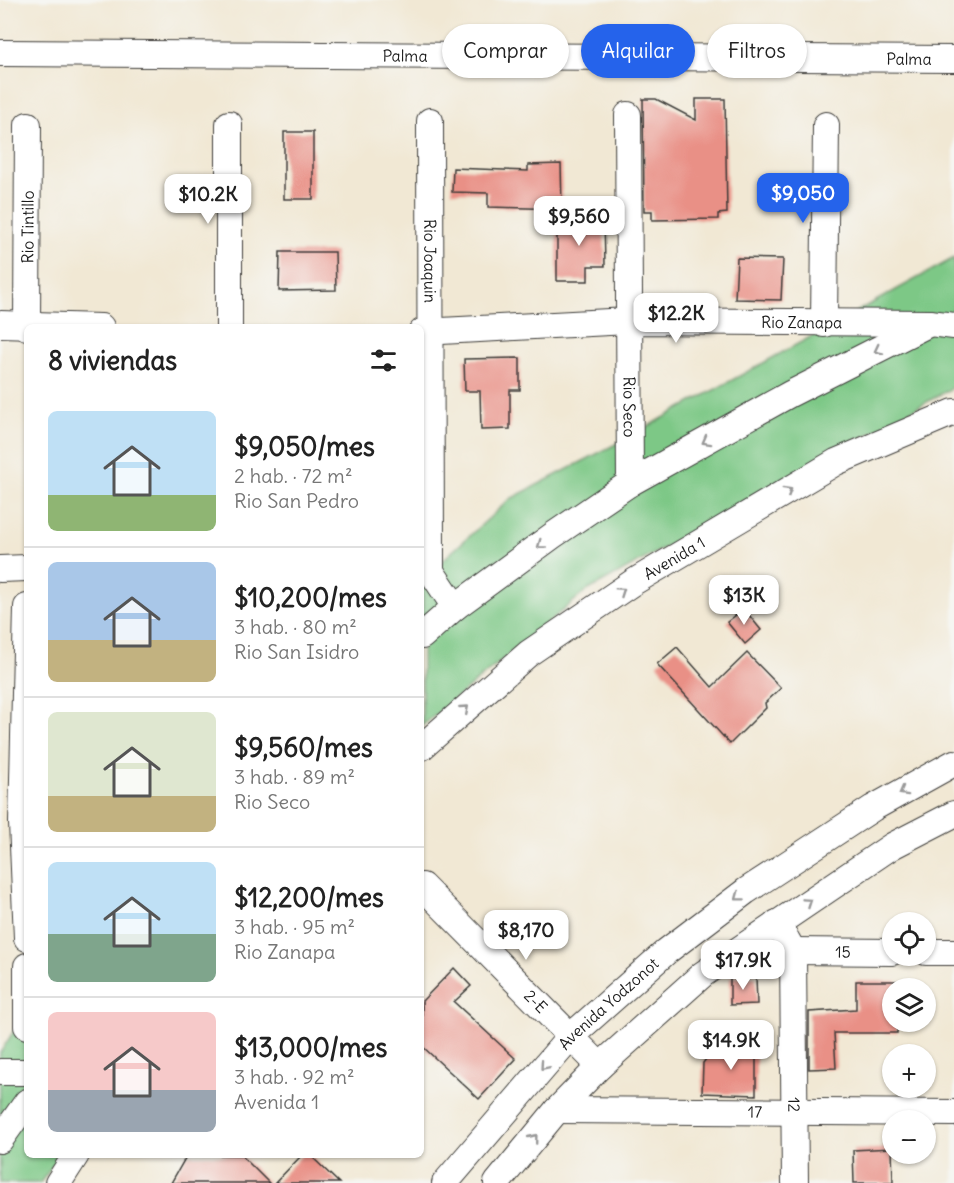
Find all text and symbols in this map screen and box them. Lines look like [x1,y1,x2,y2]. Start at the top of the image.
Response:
chip: Comprar [442,24,569,78]
chip: Alquilar [581,24,695,78]
chip: Filtros [707,24,807,78]
street label: Palma [382,45,428,66]
street label: Palma [886,49,932,69]
pin: $9,050 [754,173,852,224]
pin: $10.2K [159,174,257,225]
text: $9,050 [771,180,835,205]
text: $10.2K [178,181,238,206]
street label: Rio Tintillo [17,191,38,263]
pin: $9,560 [530,196,628,247]
text: $9,560 [548,203,610,228]
street label: Rio Joaquin [420,219,440,303]
pin: $12.2K [627,293,725,344]
text: $12.2K [647,300,705,325]
street label: Rio Zanapa [761,312,842,332]
one-way arrow [873,342,884,354]
text: 8 viviendas [48,344,177,377]
icon: filters [367,344,400,377]
street label: Rio Seco [619,376,640,438]
text: $9,050/mes [234,430,375,463]
one-way arrow [701,434,712,445]
icon: home [96,435,168,507]
text: 2 hab. · 72 m² [234,463,352,488]
one-way arrow [782,487,792,499]
text: Rio San Pedro [234,488,359,513]
street label: Avenida 1 [640,532,709,584]
one-way arrow [536,537,547,548]
pin: $13K [708,575,780,626]
text: $10,200/mes [234,581,387,614]
text: $13K [723,582,765,607]
icon: home [96,586,168,658]
one-way arrow [614,587,625,598]
text: 3 hab. · 80 m² [234,614,357,639]
text: Rio San Isidro [234,639,359,664]
one-way arrow [459,705,469,716]
text: $9,560/mes [234,731,373,764]
icon: home [96,736,168,808]
text: 3 hab. · 89 m² [234,764,355,789]
one-way arrow [899,785,909,796]
text: Rio Seco [234,789,310,814]
text: $12,200/mes [234,881,384,914]
icon: home [96,886,168,958]
one-way arrow [734,890,745,901]
one-way arrow [801,898,812,909]
pin: $8,170 [477,910,575,961]
map controls [882,912,936,1164]
button: locate [882,912,936,966]
text: 3 hab. · 95 m² [234,914,355,939]
text: $8,170 [498,917,554,942]
text: Rio Zanapa [234,939,335,964]
pin: $17.9K [694,940,792,991]
street label: 15 [835,941,851,962]
text: $17.9K [715,947,771,972]
street label: Avenida Yodzonot [554,953,663,1054]
button: layers [882,978,936,1032]
street label: 2-E [520,985,552,1017]
pin: $14.9K [682,1020,780,1071]
text: $14.9K [702,1027,760,1052]
text: $13,000/mes [234,1031,387,1064]
icon: home [96,1036,168,1108]
button: + [882,1044,936,1098]
one-way arrow [540,1059,551,1070]
text: 3 hab. · 92 m² [234,1064,354,1089]
text: Avenida 1 [234,1089,319,1114]
street label: 12 [784,1097,804,1113]
street label: 17 [748,1101,762,1122]
button: − [882,1110,936,1164]
one-way arrow [527,1134,538,1145]

